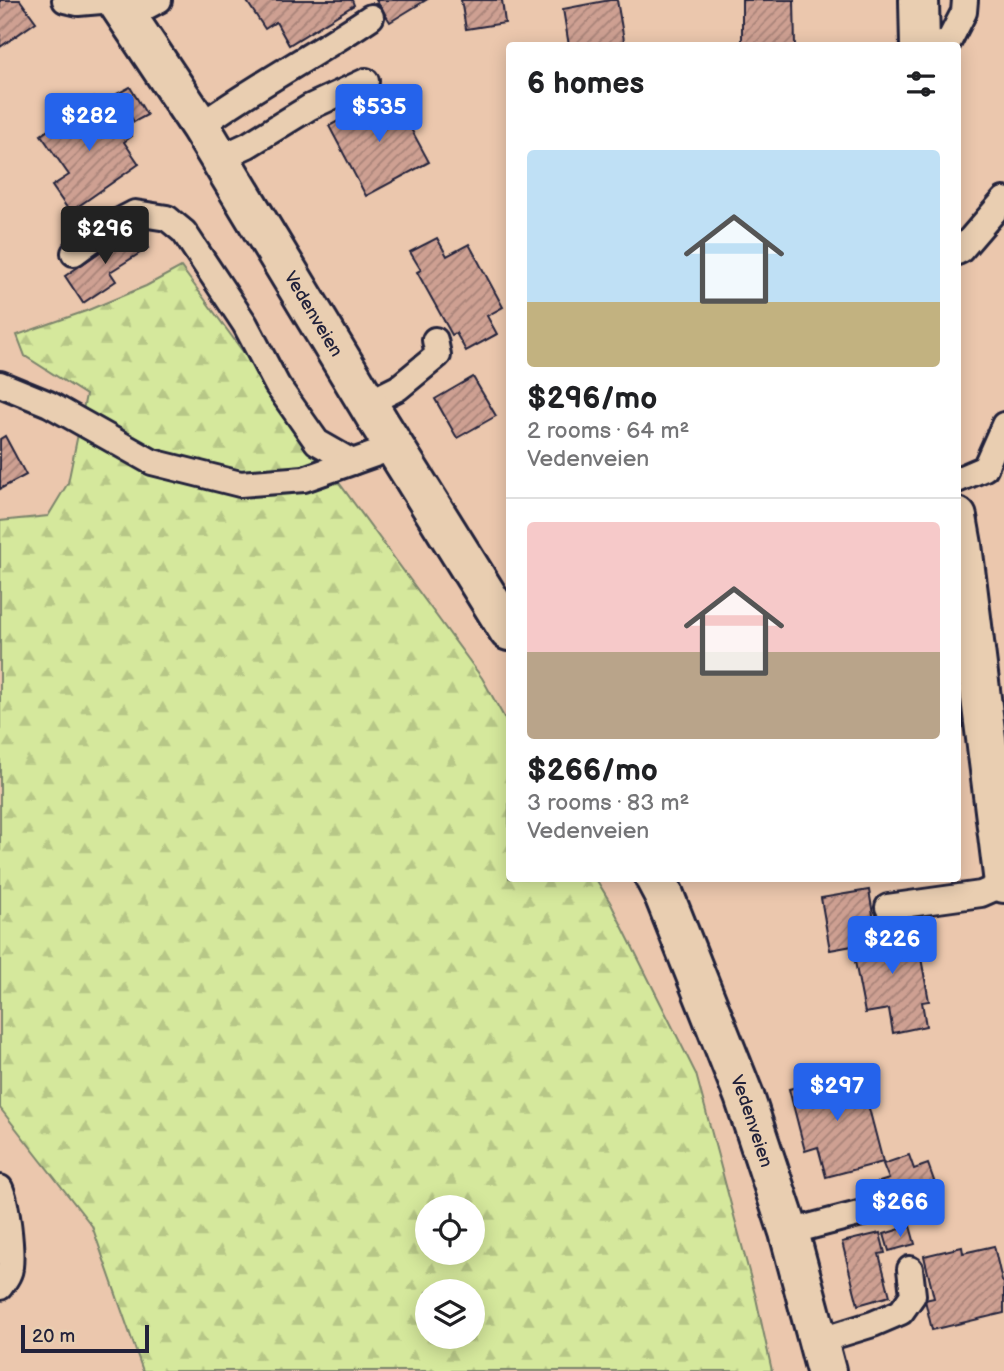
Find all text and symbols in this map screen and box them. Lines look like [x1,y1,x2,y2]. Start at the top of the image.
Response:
icon: filters [902,65,940,103]
text: 6 homes [527,66,644,102]
pin: $535 [338,85,420,144]
text: $535 [351,93,407,121]
pin: $282 [48,94,130,153]
text: $282 [61,102,117,130]
icon: home [671,196,797,322]
pin: $296 [64,206,146,266]
text: $296 [77,215,133,243]
street label: Vedenveien [280,268,347,360]
text: $296/mo [527,381,657,417]
text: 2 rooms · 64 m² [527,417,689,445]
text: Vedenveien [527,445,649,473]
icon: home [671,568,797,694]
text: $266/mo [527,753,658,789]
text: 3 rooms · 83 m² [527,789,689,817]
text: Vedenveien [527,817,649,845]
pin: $226 [851,916,933,976]
text: $226 [864,925,920,953]
pin: $297 [796,1064,878,1123]
street label: Vedenveien [726,1072,777,1170]
text: $297 [809,1072,865,1100]
pin: $266 [859,1180,941,1239]
text: $266 [872,1188,928,1216]
map controls [415,1195,485,1349]
button: locate [415,1195,485,1265]
button: layers [415,1279,485,1349]
scale bar [21,1322,149,1354]
text: 20 m [32,1325,75,1348]

